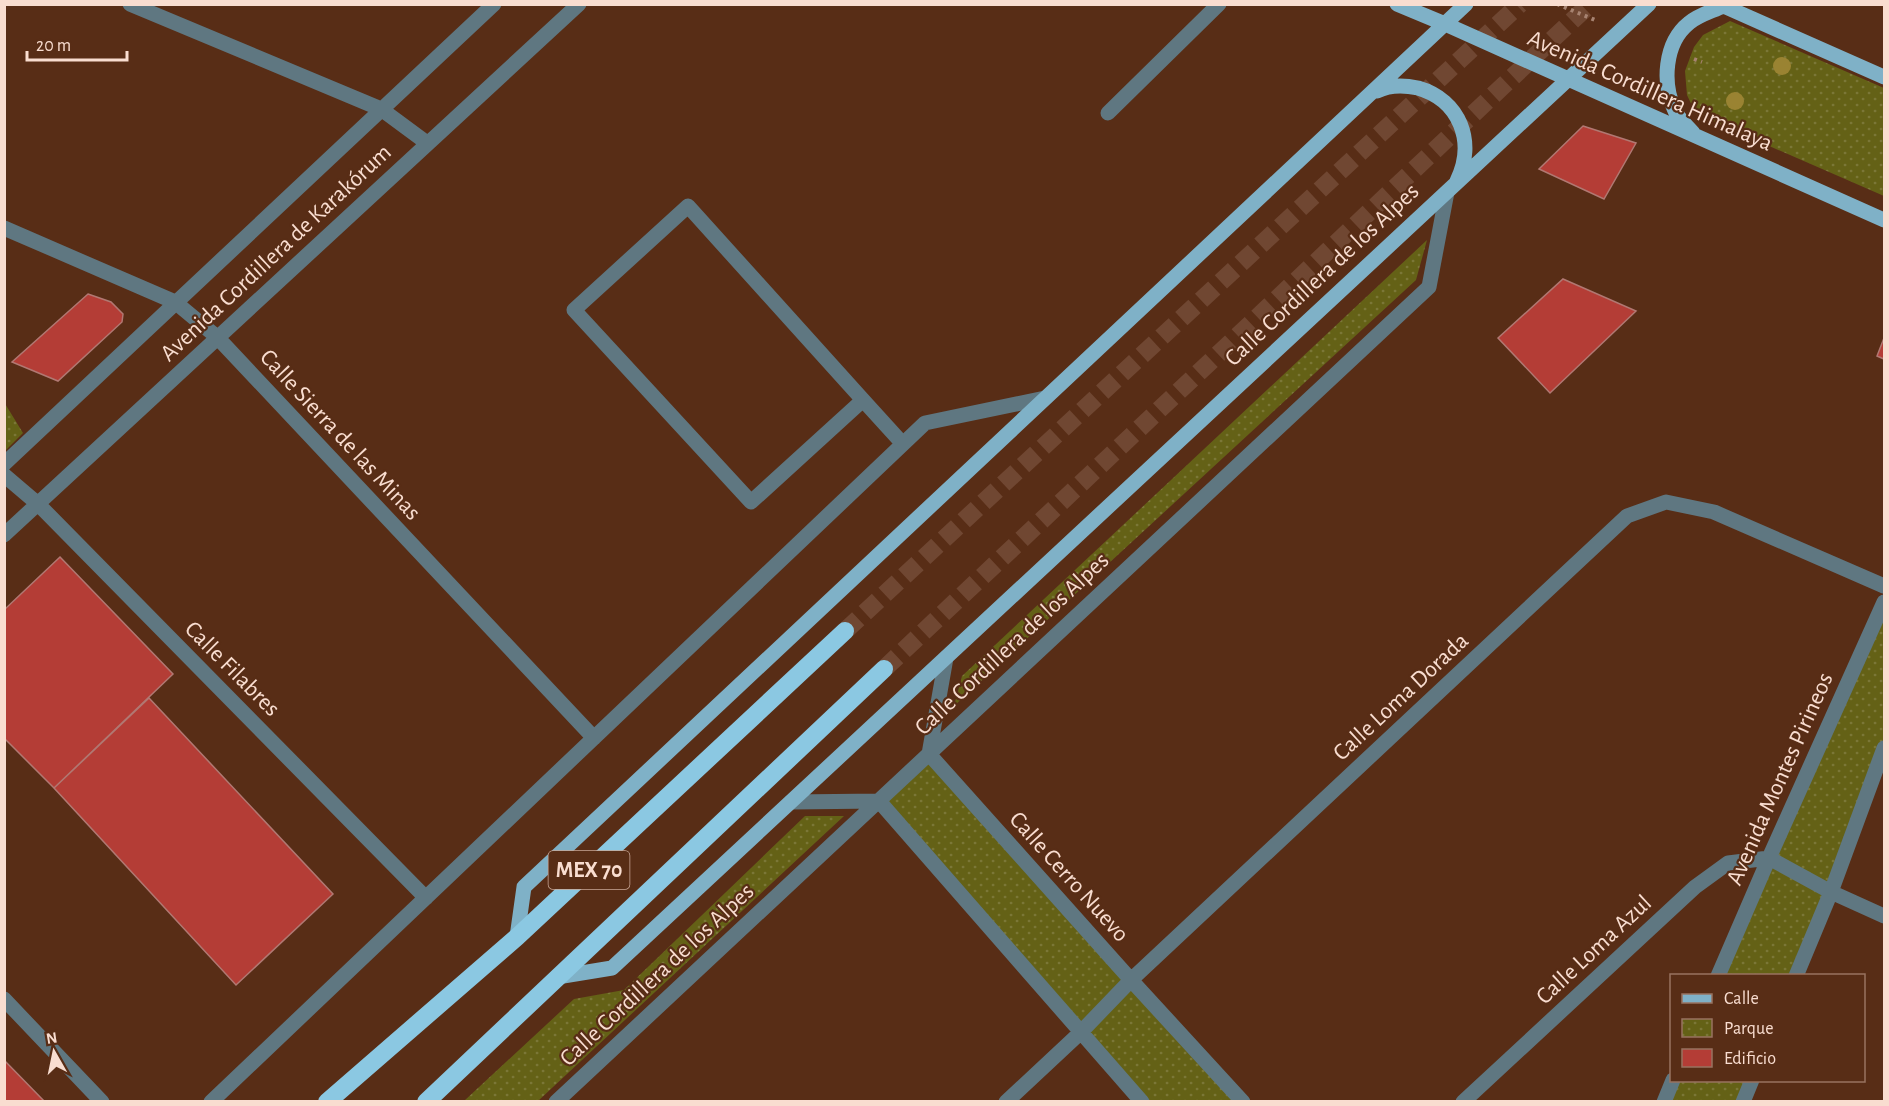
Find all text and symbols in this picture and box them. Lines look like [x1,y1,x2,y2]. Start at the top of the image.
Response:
scale bar [27,24,128,62]
street label: Avenida Cordillera Himalaya [1524,26,1776,156]
text: 20 m [36,37,71,55]
street label: Avenida Cordillera de Karakórum [156,140,396,366]
street label: Calle Cordillera de los Alpes [1220,179,1424,371]
street label: Calle Sierra de las Minas [255,345,425,525]
street label: Calle Cordillera de los Alpes [910,548,1114,740]
street label: Calle Filabres [180,617,284,721]
street label: Calle Loma Dorada [1329,629,1473,765]
street label: Avenida Montes Pirineos [1722,669,1838,889]
street label: Calle Cerro Nuevo [1005,807,1133,947]
road number: MEX 70 [548,851,630,889]
street label: Calle Cordillera de los Alpes [555,879,759,1071]
street label: Calle Loma Azul [1532,891,1656,1009]
legend [1670,974,1865,1082]
text: Calle [1724,990,1759,1008]
text: Parque [1724,1020,1773,1038]
north arrow [24,1022,84,1082]
text: N [45,1029,59,1047]
text: Edificio [1724,1050,1776,1068]

